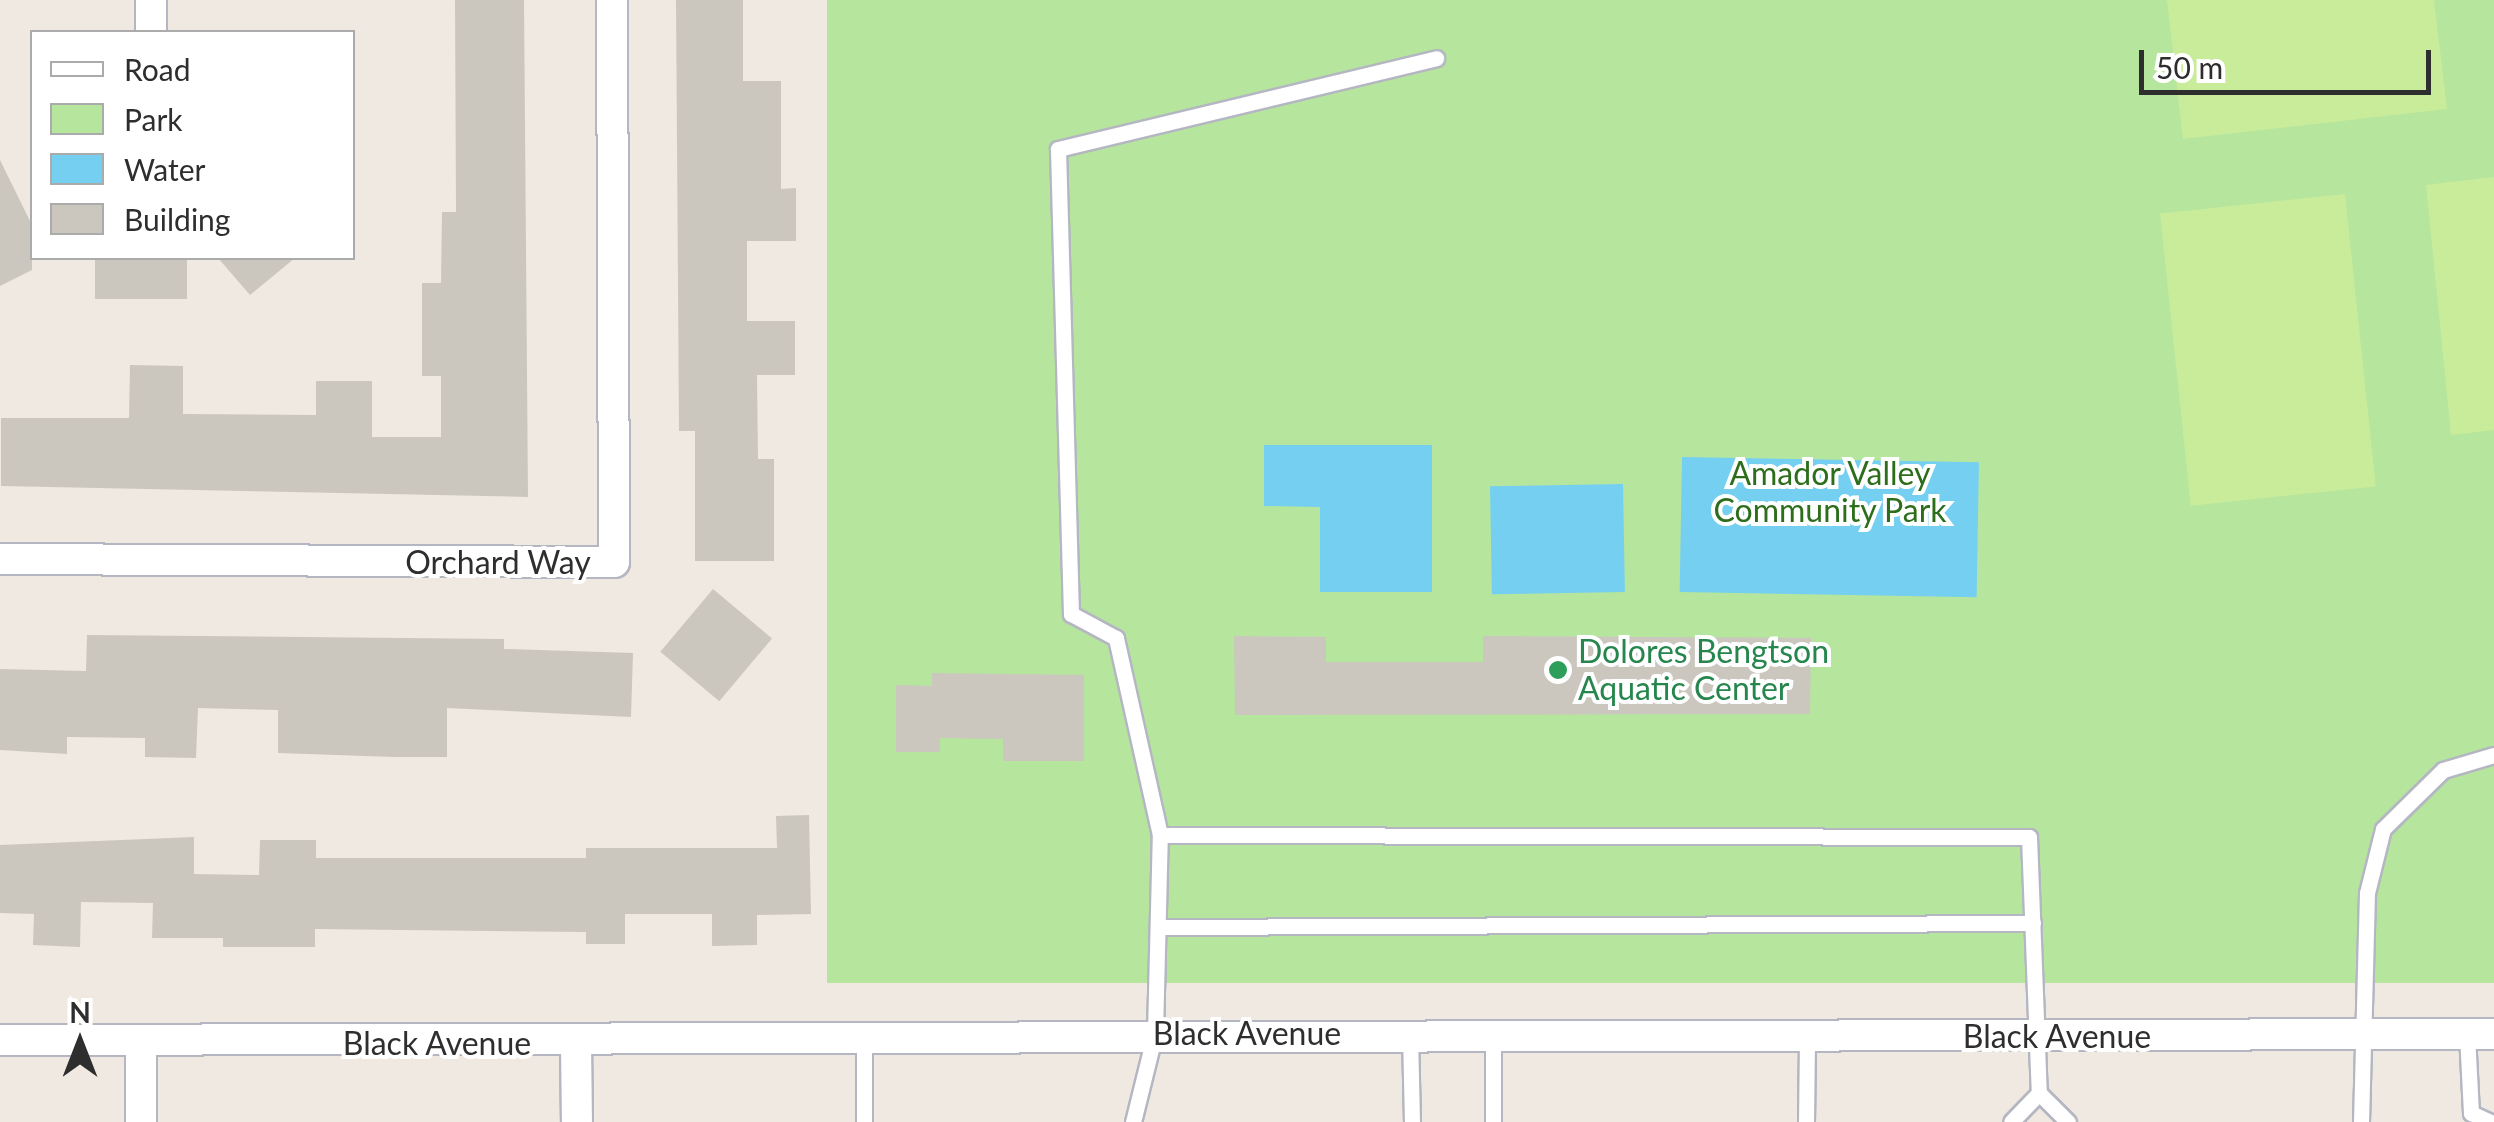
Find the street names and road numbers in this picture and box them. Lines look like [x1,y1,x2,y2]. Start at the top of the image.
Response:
street label: Orchard Way [405,543,591,581]
street label: Black Avenue [1152,1014,1342,1052]
street label: Black Avenue [1962,1017,2152,1055]
street label: Black Avenue [342,1024,532,1062]

